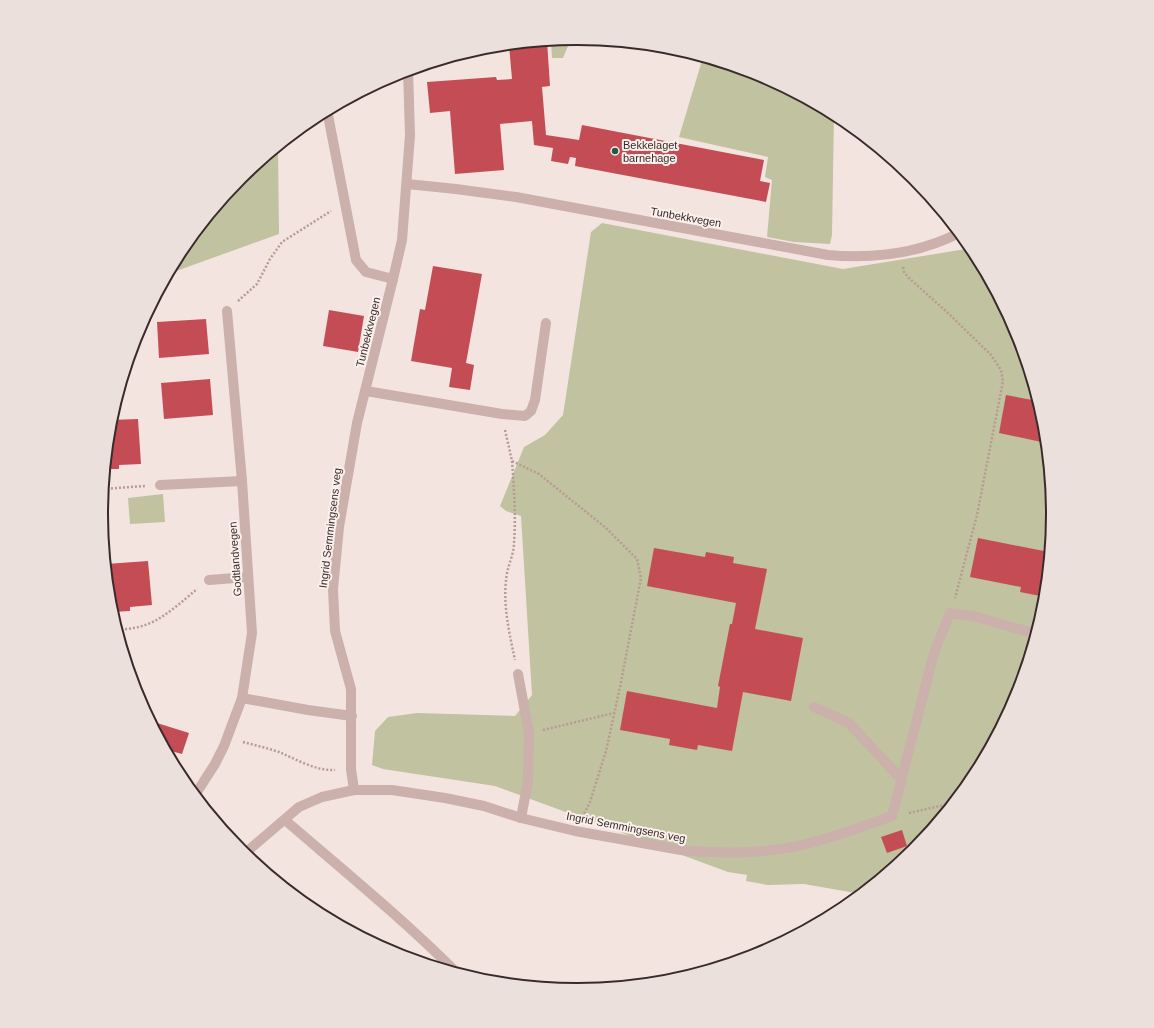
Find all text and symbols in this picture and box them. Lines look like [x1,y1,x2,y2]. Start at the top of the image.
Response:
place label: Bekkelaget barnehage [623,139,677,164]
marker: Bekkelaget barnehage [610,146,620,156]
street label: Tunbekkvegen [650,205,722,229]
street label: Tunbekkvegen [353,296,383,368]
street label: Ingrid Semmingsens veg [317,467,343,589]
street label: Godtlandvegen [226,521,244,597]
street label: Ingrid Semmingsens veg [565,810,687,844]

